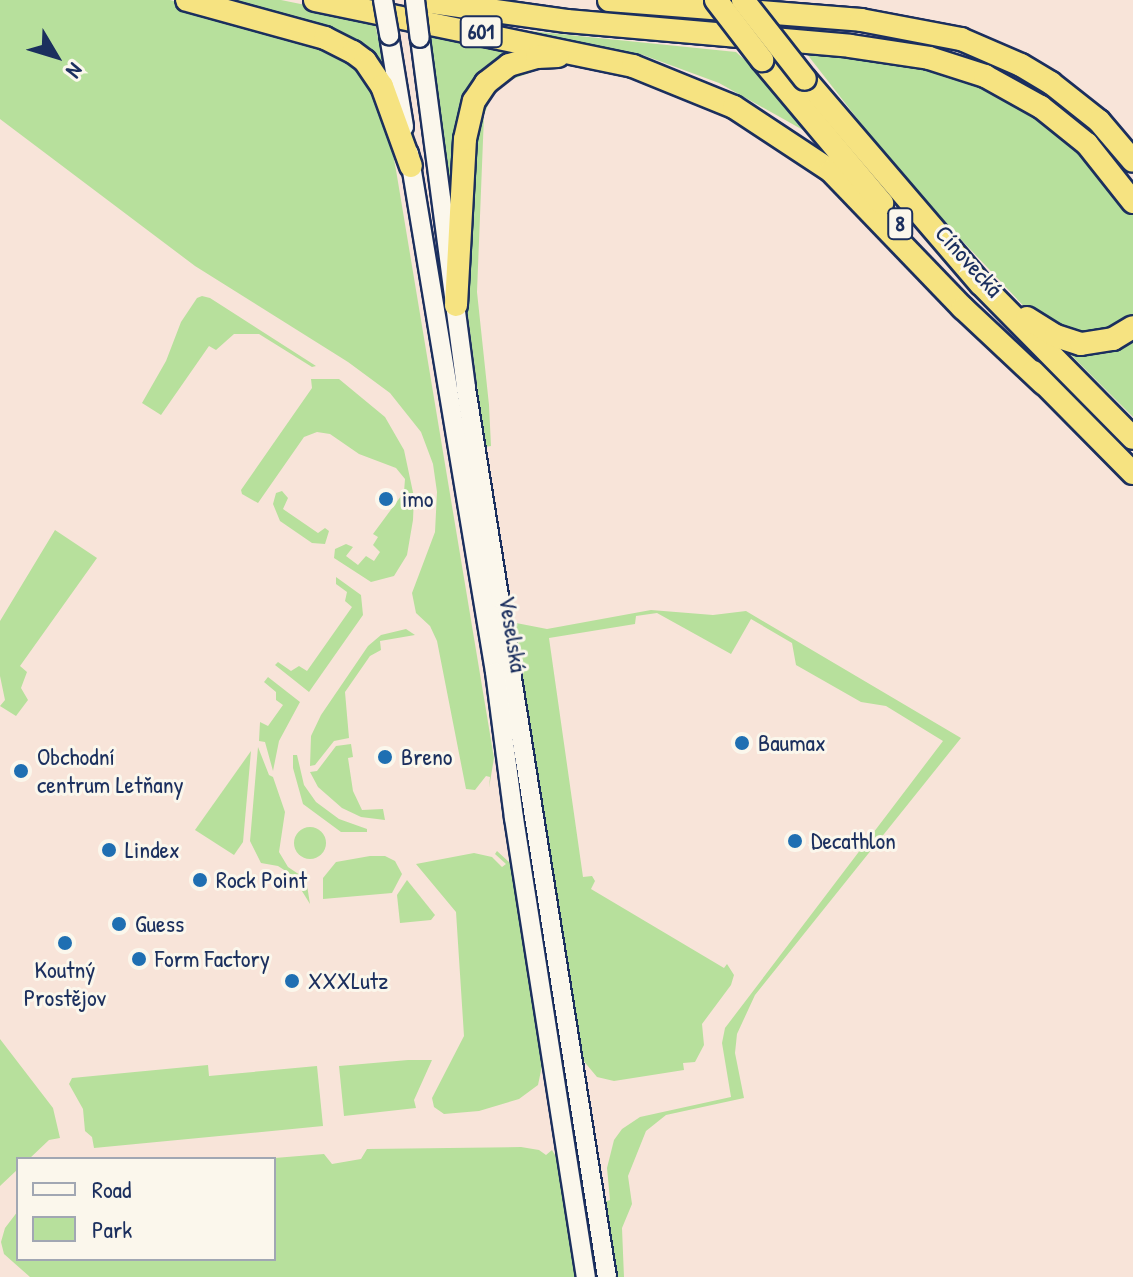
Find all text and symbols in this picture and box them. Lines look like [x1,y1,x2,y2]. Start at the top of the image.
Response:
road number: 601 [459,14,503,50]
north arrow [16,16,96,96]
text: N [59,57,90,85]
road number: 8 [886,206,914,242]
street label: Cínovecká [929,219,1009,303]
place label: imo [402,485,433,513]
marker: imo [377,490,395,508]
street label: Veselská [493,594,533,674]
place label: Baumax [758,729,826,757]
marker: Baumax [733,734,751,752]
place label: Obchodní centrum Letňany [37,743,184,799]
place label: Breno [401,743,452,771]
marker: Breno [376,748,394,766]
marker: Obchodní centrum Letňany [12,762,30,780]
place label: Decathlon [811,827,896,855]
marker: Decathlon [786,832,804,850]
place label: Lindex [125,836,180,864]
marker: Lindex [100,841,118,859]
place label: Rock Point [216,866,307,894]
marker: Rock Point [191,871,209,889]
place label: Guess [135,910,184,938]
marker: Guess [110,915,128,933]
marker: Koutný Prostějov [56,934,74,952]
place label: Form Factory [155,945,270,973]
marker: Form Factory [130,950,148,968]
place label: Koutný Prostějov [24,956,106,1012]
place label: XXXLutz [308,967,388,995]
marker: XXXLutz [283,972,301,990]
legend [16,1157,276,1261]
text: Road [92,1173,131,1205]
text: Park [92,1213,132,1245]

